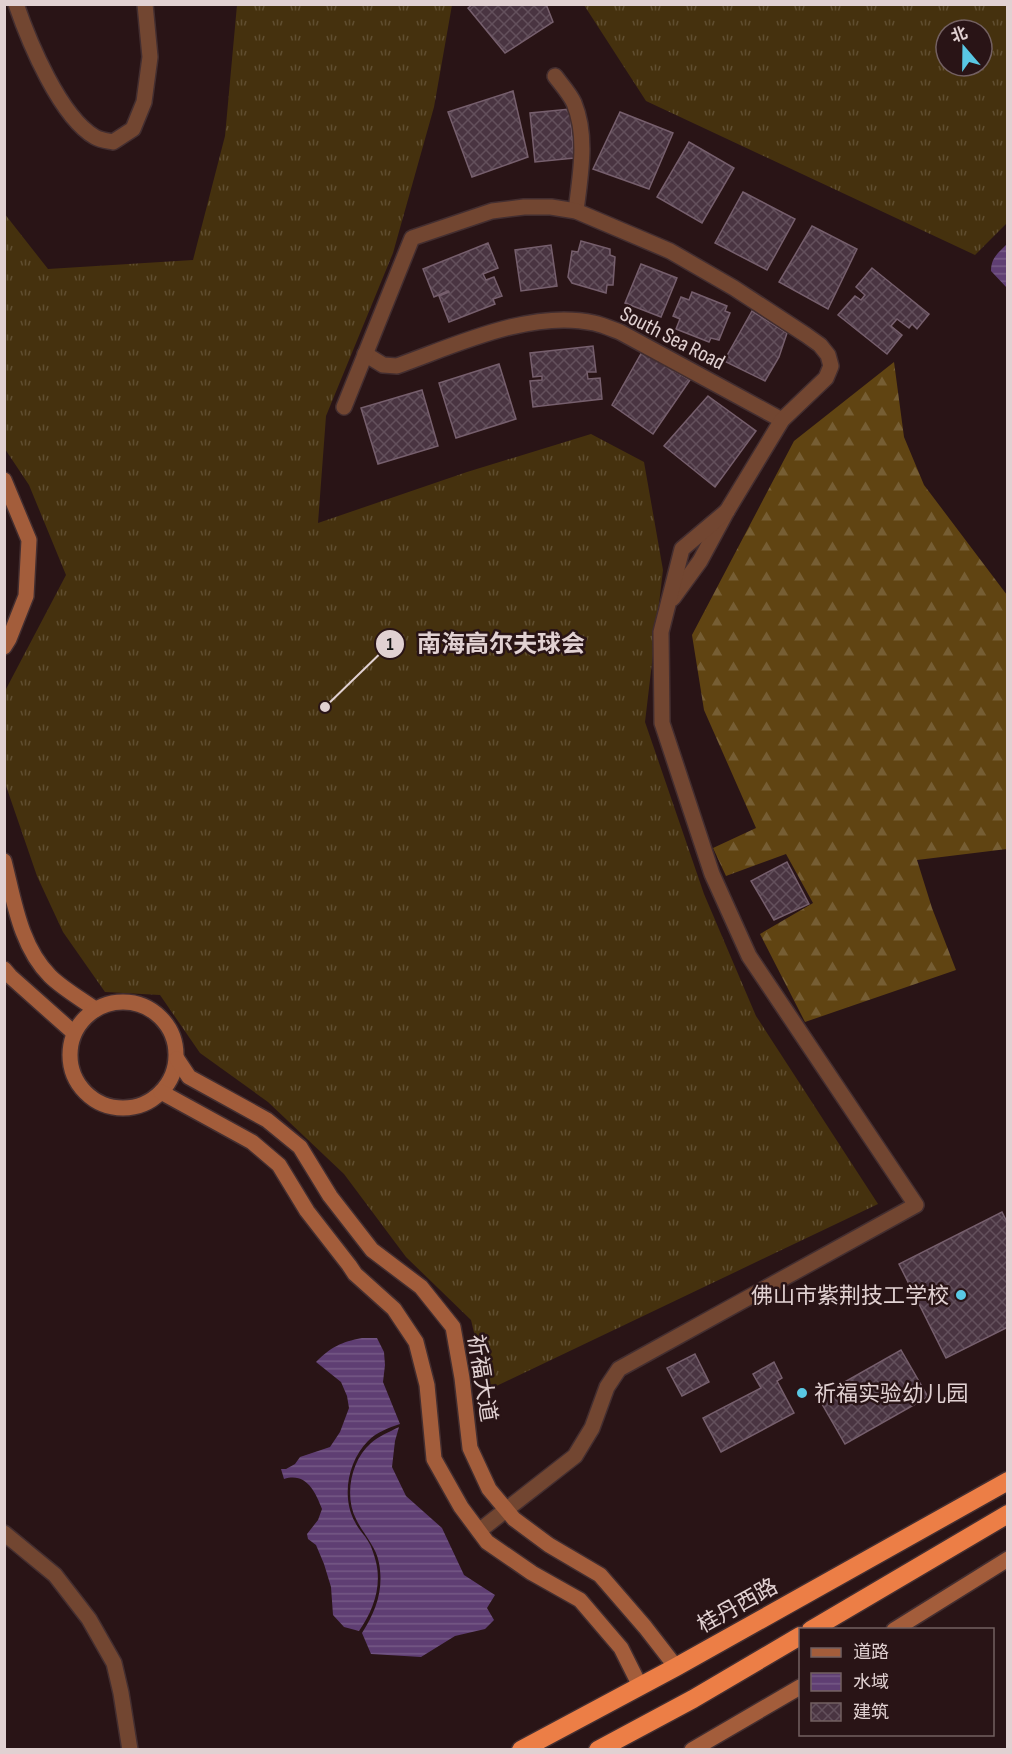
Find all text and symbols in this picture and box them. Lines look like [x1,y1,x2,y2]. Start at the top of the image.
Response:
north arrow [934,18,994,78]
text: 北 [949,24,970,47]
street label: South Sea Road [615,300,729,376]
callout: 南海高尔夫球会 [375,623,597,665]
text: 南海高尔夫球会 [417,630,585,659]
text: 1 [386,634,394,655]
place label: 佛山市紫荆技工学校 [751,1283,949,1310]
marker: 佛山市紫荆技工学校 [954,1288,968,1302]
street label: 祈福大道 [461,1333,502,1424]
place label: 祈福实验幼儿园 [814,1381,968,1408]
marker: 祈福实验幼儿园 [795,1386,809,1400]
street label: 桂丹西路 [693,1573,783,1639]
legend [799,1628,994,1736]
text: 道路 [853,1642,889,1663]
text: 水域 [853,1672,889,1693]
text: 建筑 [853,1702,889,1723]

